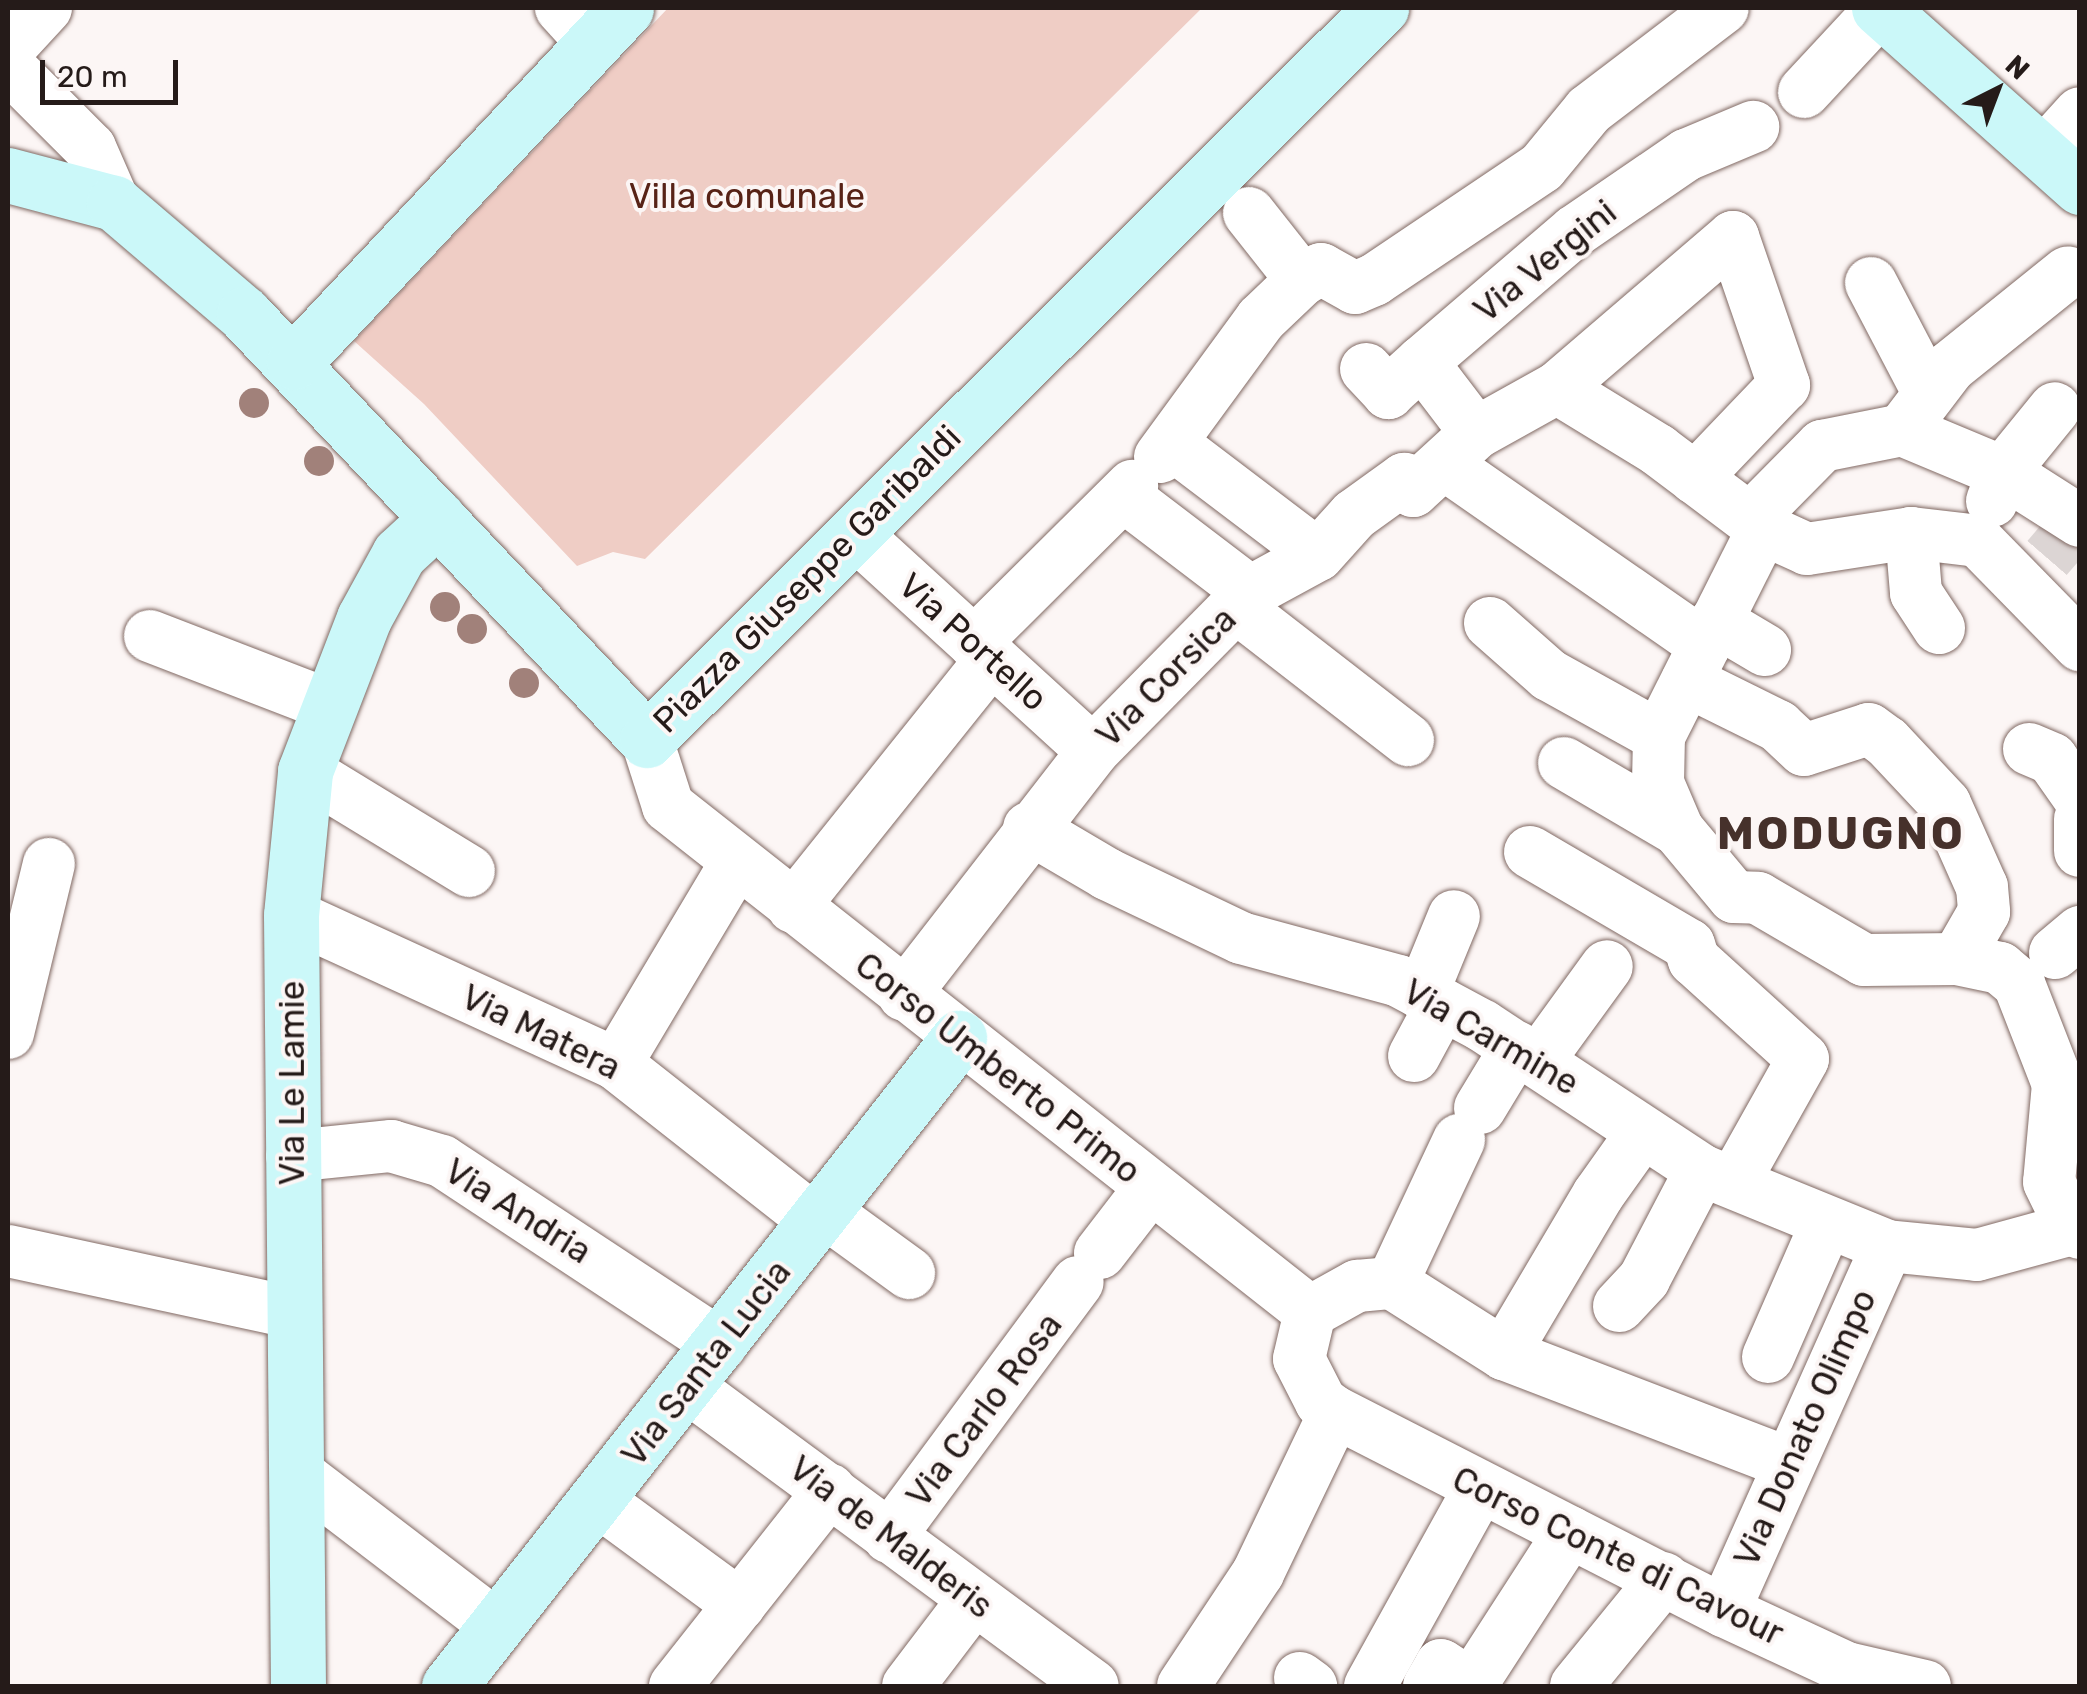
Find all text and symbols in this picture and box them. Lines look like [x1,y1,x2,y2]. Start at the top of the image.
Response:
scale bar [45,40,182,102]
north arrow [1947,40,2047,140]
text: N [1999,48,2036,86]
text: 20 m [57,59,128,95]
park label: Villa comunale [629,175,865,217]
street label: Via Vergini [1465,191,1625,331]
street label: Piazza Giuseppe Garibaldi [645,417,969,741]
street label: Via Portello [890,564,1056,720]
street label: Via Corsica [1087,598,1245,756]
district label: MODUGNO [1717,807,1965,861]
street label: Corso Umberto Primo [847,944,1149,1192]
street label: Via Carmine [1396,970,1586,1104]
street label: Via Matera [455,975,627,1089]
street label: Via Le Lamie [271,981,313,1185]
street label: Via Andria [437,1149,599,1273]
street label: Via Santa Lucia [612,1252,800,1474]
street label: Via Donato Olimpo [1725,1283,1885,1573]
street label: Via Carlo Rosa [897,1305,1071,1515]
street label: Via de Malderis [781,1447,1001,1627]
street label: Corso Conte di Cavour [1446,1458,1790,1654]

